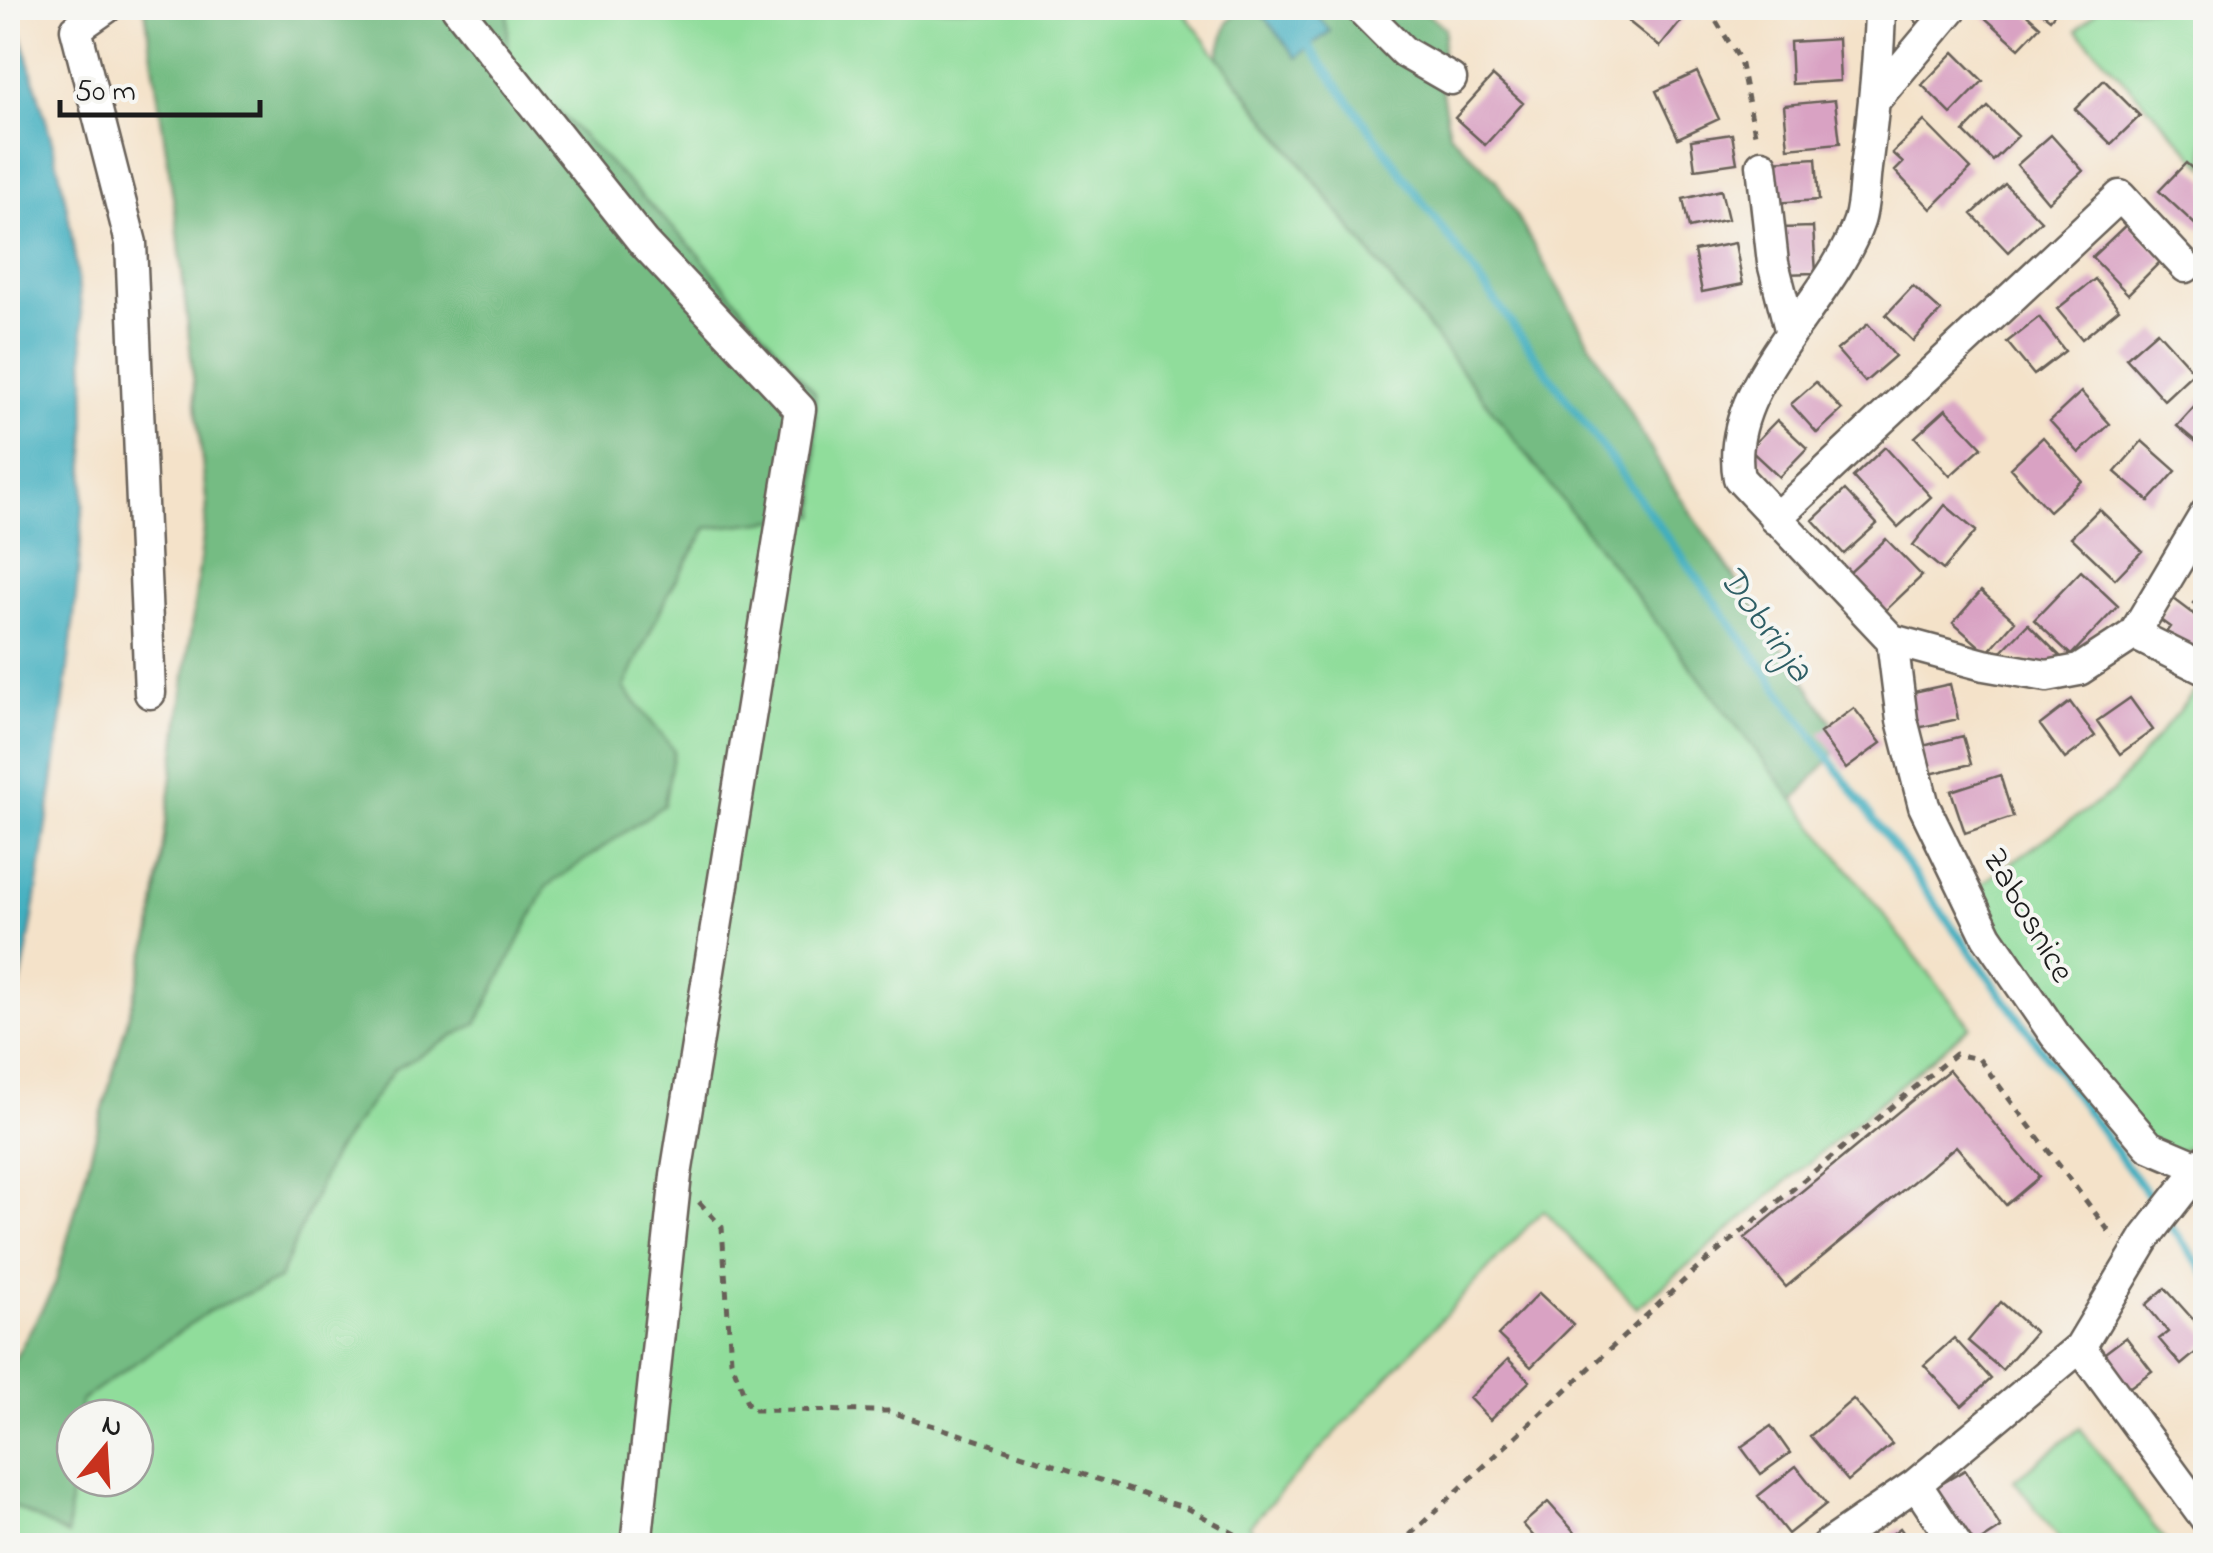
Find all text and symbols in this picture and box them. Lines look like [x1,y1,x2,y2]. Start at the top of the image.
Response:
scale bar [60,55,260,117]
text: 50 m [75,71,136,115]
water label: Dobrinja [1703,555,1826,695]
street label: Zabosnice [1968,839,2086,993]
north arrow [55,1398,155,1498]
text: N [96,1405,127,1450]

